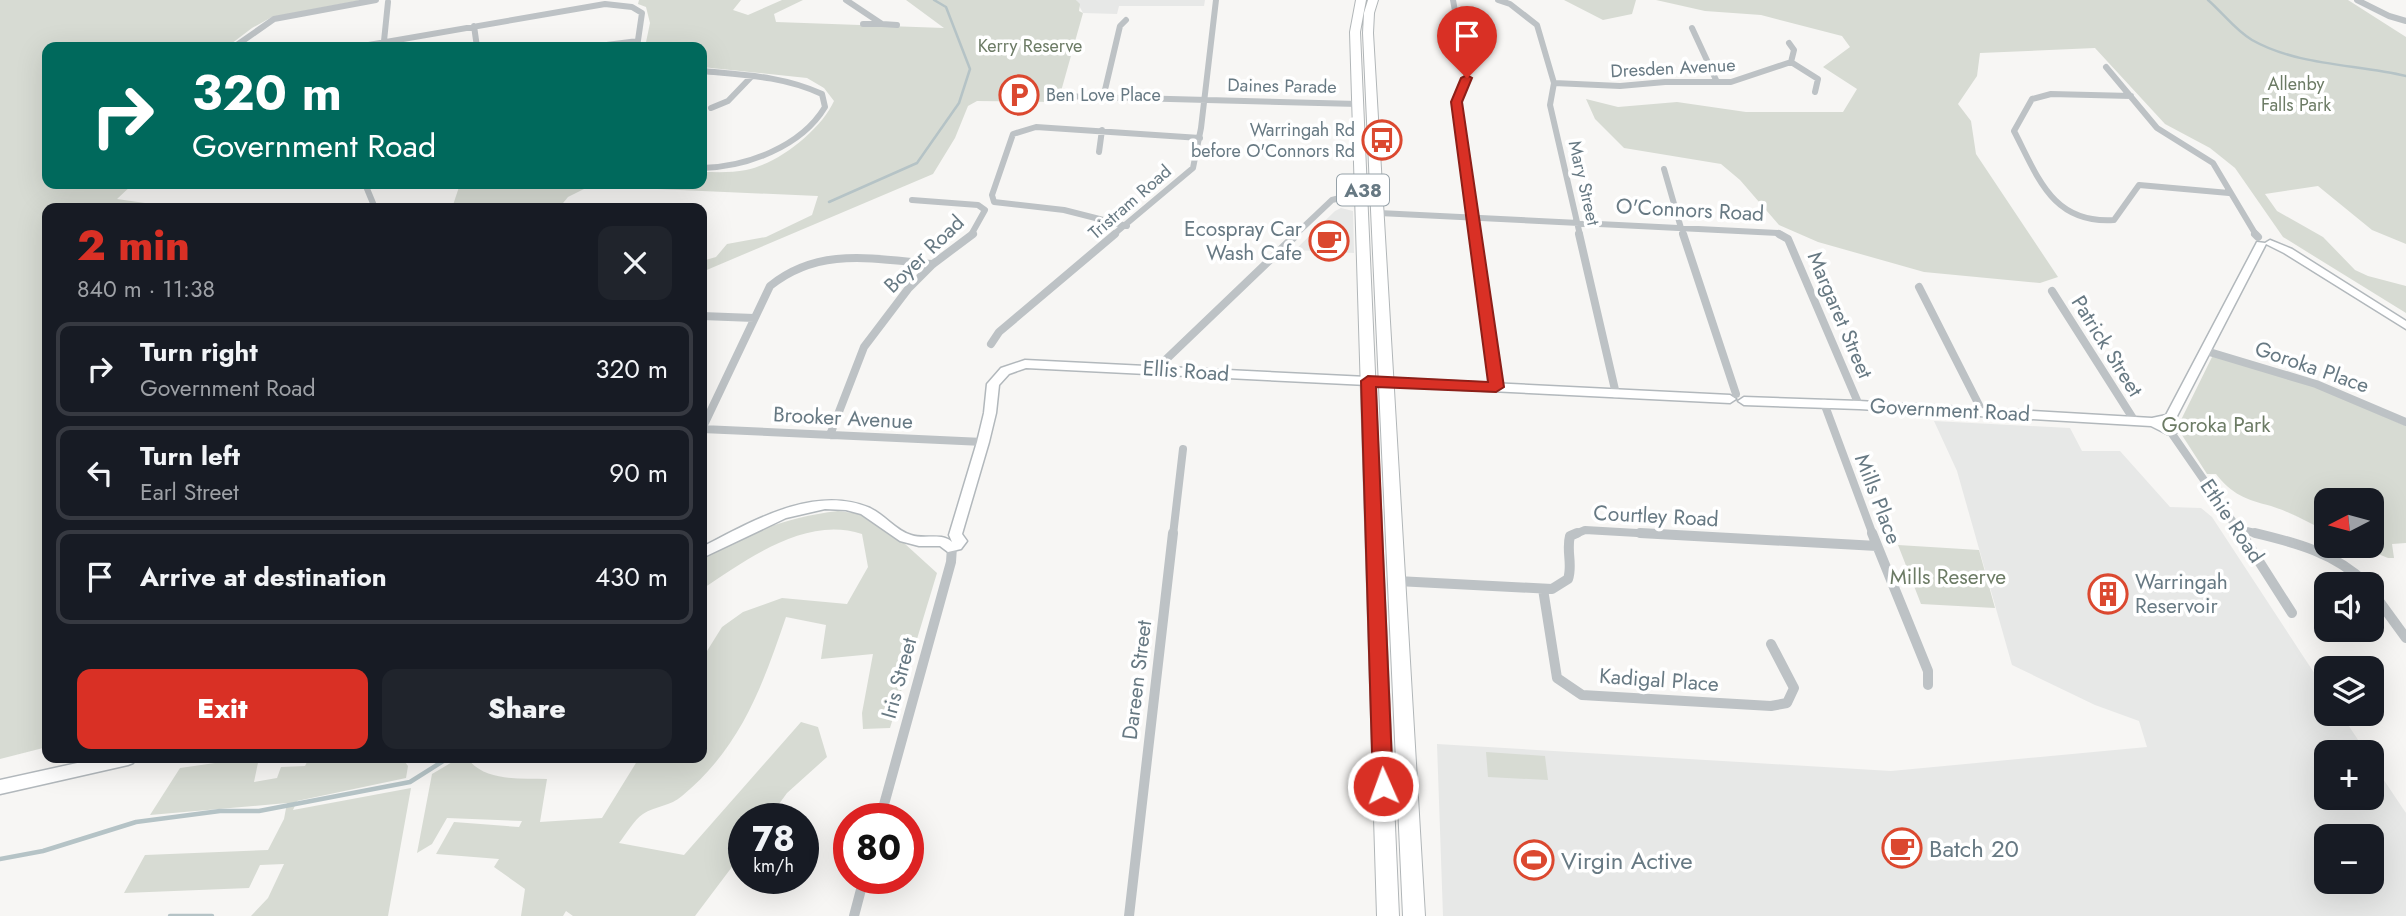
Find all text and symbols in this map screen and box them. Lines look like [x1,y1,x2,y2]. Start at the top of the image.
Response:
pin [1437,6,1497,78]
icon: arrive [1448,17,1486,55]
park label: Kerry Reserve [978,33,1082,59]
street label: Dresden Avenue [1610,52,1736,84]
text: 320 m [192,58,342,128]
icon: right [77,70,168,161]
park label: Allenby Falls Park [2261,71,2331,118]
street label: Daines Parade [1227,72,1337,100]
parking icon: Ben Love Place [998,74,1040,116]
place label: Ben Love Place [1046,82,1161,108]
place label: Warringah Rd before O'Connors Rd [1191,117,1355,164]
bus stop icon: Warringah Rd before O'Connors Rd [1361,119,1403,161]
text: Government Road [192,123,436,169]
street label: Mary Street [1562,138,1607,229]
street label: Tristram Road [1083,159,1177,245]
road number: A38 [1337,174,1389,206]
street label: O'Connors Road [1615,191,1765,229]
street label: Boyer Road [877,208,971,300]
place label: Ecospray Car Wash Cafe [1184,214,1303,268]
text: 2 min [77,215,190,276]
cafe icon: Ecospray Car Wash Cafe [1308,220,1350,262]
button: close [598,226,672,300]
street label: Margaret Street [1800,247,1880,383]
text: 840 m · 11:38 [77,272,215,306]
street label: Patrick Street [2064,290,2150,402]
text: Turn right [140,333,258,371]
street label: Goroka Place [2251,333,2373,401]
icon: right [81,350,119,388]
text: 320 m [595,350,668,388]
street label: Ellis Road [1142,353,1230,389]
text: Government Road [140,371,316,405]
street label: Government Road [1869,391,2031,429]
street label: Brooker Avenue [772,399,914,437]
park label: Goroka Park [2161,410,2271,440]
text: Turn left [140,437,240,475]
street label: Mills Place [1847,450,1909,549]
icon: left [81,454,119,492]
text: 90 m [609,454,668,492]
street label: Ethie Road [2193,473,2271,569]
text: Earl Street [140,475,239,509]
north arrow [2314,488,2384,558]
map controls [2314,488,2384,894]
street label: Courtley Road [1593,498,1719,534]
icon: arrive [81,558,119,596]
text: Arrive at destination [140,558,387,596]
text: 430 m [595,558,668,596]
park label: Mills Reserve [1890,562,2006,592]
place label: Warringah Reservoir [2135,567,2228,621]
button: sound [2314,572,2384,642]
building icon: Warringah Reservoir [2087,573,2129,615]
street label: Dareen Street [1115,618,1159,742]
street label: Iris Street [874,634,924,722]
button: layers [2314,656,2384,726]
street label: Kadigal Place [1598,661,1720,699]
button: Exit [77,669,368,749]
button: Share [382,669,672,749]
button: + [2314,740,2384,810]
position arrow [1346,749,1420,823]
speed limit sign: 80 [833,803,924,894]
text: 78 [752,814,795,864]
button: − [2314,824,2384,894]
cafe icon: Batch 20 [1881,827,1923,869]
place label: Batch 20 [1929,831,2019,866]
sports icon: Virgin Active [1513,839,1555,881]
place label: Virgin Active [1561,843,1693,878]
text: km/h [753,853,794,879]

